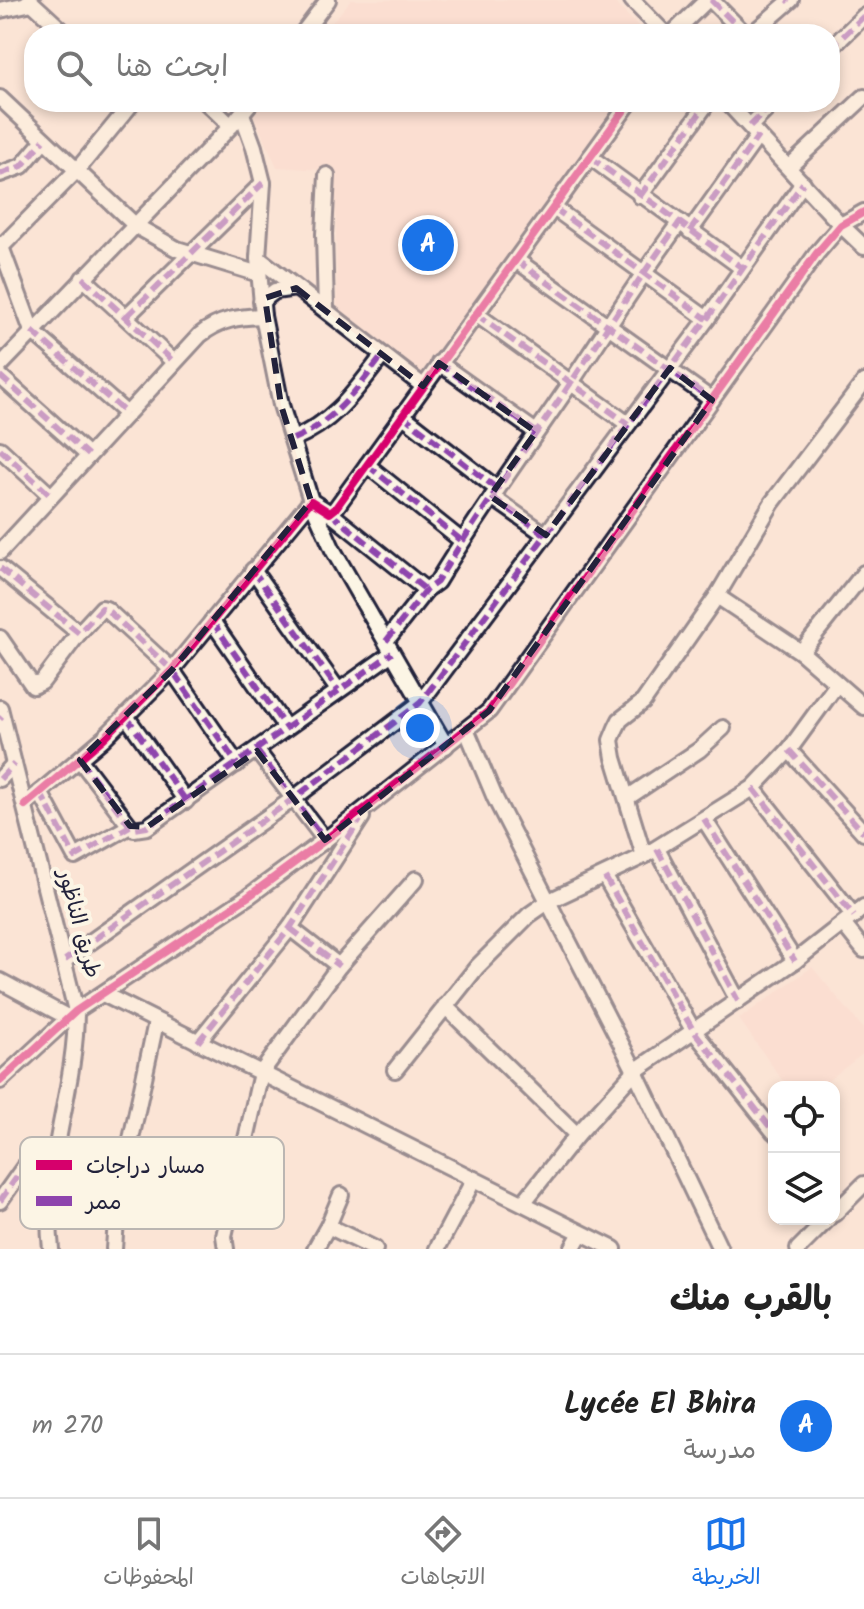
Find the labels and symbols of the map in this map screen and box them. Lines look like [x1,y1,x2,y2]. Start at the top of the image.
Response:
pin: A [402,215,454,275]
your location [400,708,440,748]
street label: طريق الناظور [46,864,109,982]
legend [20,1137,284,1229]
text: مسار دراجات [86,1150,205,1185]
text: ممر [84,1186,122,1221]

